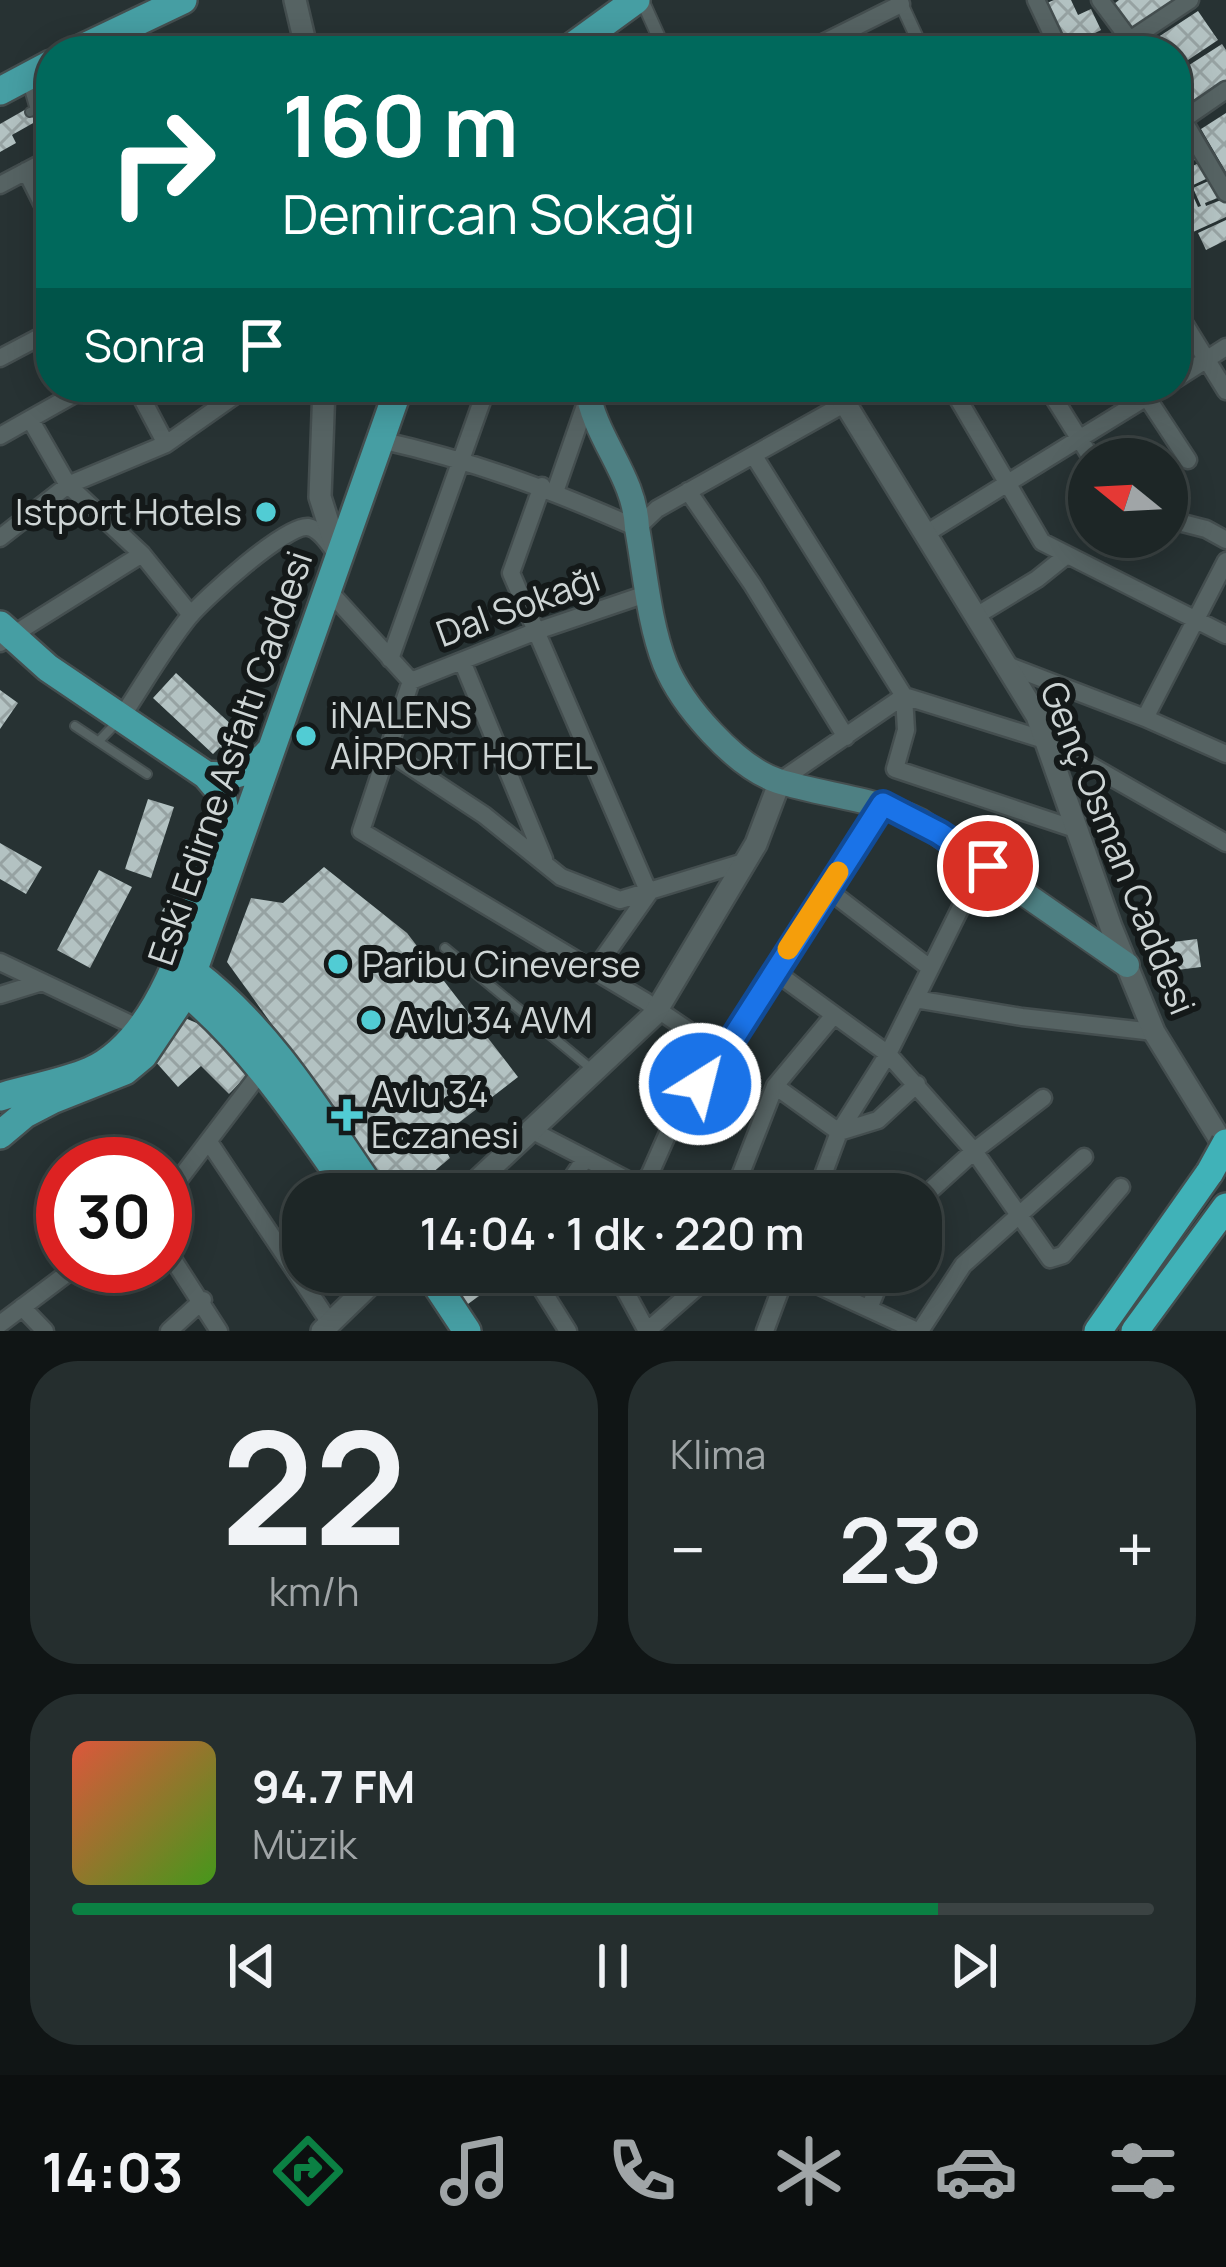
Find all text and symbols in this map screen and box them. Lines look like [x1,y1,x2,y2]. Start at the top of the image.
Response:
text: 160 m [282,67,519,182]
icon: right [84,84,240,240]
text: Demircan Sokağı [282,176,696,250]
icon: arrive [229,312,295,378]
text: Sonra [84,314,205,376]
north arrow [1068,438,1188,558]
map controls [1068,438,1188,558]
place label: Istport Hotels [15,487,242,536]
marker: Istport Hotels [253,499,279,525]
street label: Eski Edirne Asfaltı Caddesi [136,544,323,971]
street label: Dal Sokağı [429,553,606,658]
street label: Genç Osman Caddesi [1029,674,1208,1022]
place label: iNALENS AİRPORT HOTEL [330,690,592,780]
marker: iNALENS AİRPORT HOTEL [293,723,319,749]
pin [937,815,1039,917]
icon: arrive [955,833,1021,899]
place label: Paribu Cineverse [362,939,641,988]
marker: Paribu Cineverse [325,951,351,977]
place label: Avlu 34 AVM [395,995,592,1044]
marker: Avlu 34 AVM [358,1007,384,1033]
position arrow [637,1021,763,1147]
place label: Avlu 34 Eczanesi [371,1069,519,1159]
marker: Avlu 34 Eczanesi [334,1102,360,1128]
speed limit sign: 30 [36,1137,192,1293]
text: 14:04 · 1 dk · 220 m [419,1202,805,1264]
text: 22 [221,1379,407,1592]
text: Klima [670,1427,766,1481]
text: 23° [838,1487,983,1610]
text: − [670,1504,706,1594]
text: + [1116,1504,1154,1594]
text: km/h [269,1564,359,1618]
text: 94.7 FM [252,1755,415,1817]
text: Müzik [252,1817,357,1871]
icon: previous [219,1933,285,1999]
icon: pause [580,1933,646,1999]
icon: next [941,1933,1007,1999]
icon: directions [266,2129,350,2213]
icon: music [433,2129,517,2213]
icon: phone [600,2129,684,2213]
icon: climate [767,2129,851,2213]
icon: car [934,2129,1018,2213]
icon: filters [1101,2129,1185,2213]
text: 14:03 [41,2134,183,2208]

